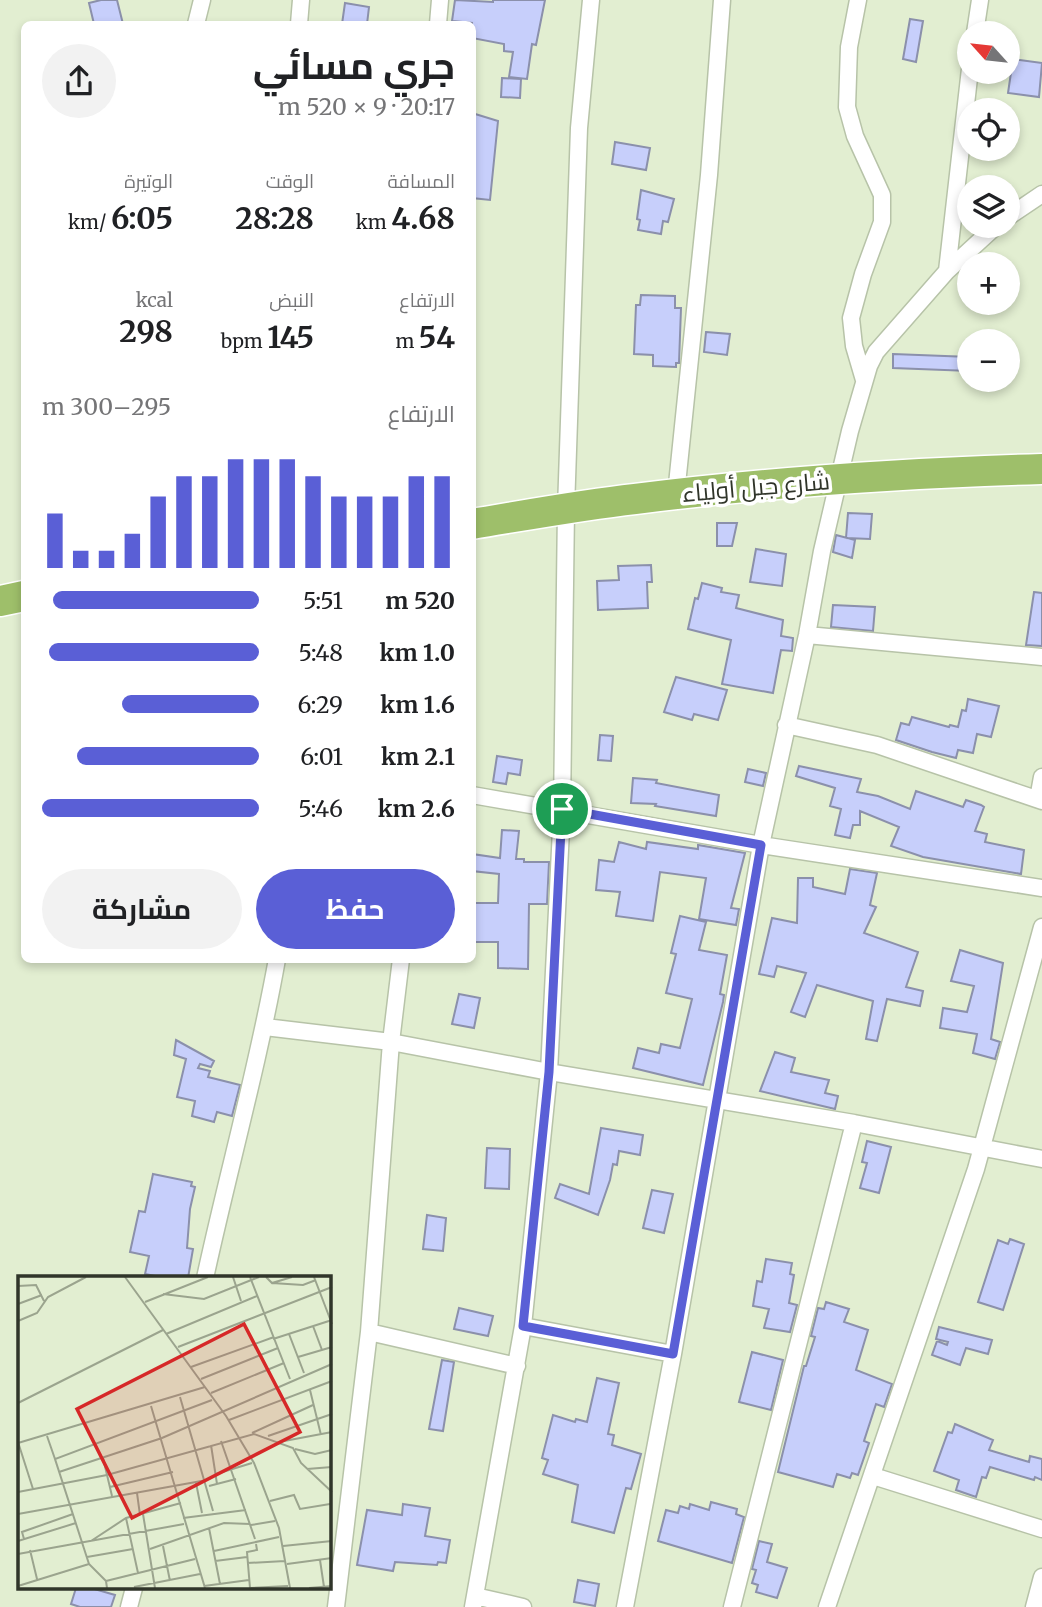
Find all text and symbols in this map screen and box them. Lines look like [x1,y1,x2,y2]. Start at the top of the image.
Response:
north arrow [957,21,1020,84]
map controls [957,21,1020,392]
text: جري مسائي [253,42,455,89]
button: share [42,44,116,118]
text: 20:17 · 9 × 520 m [278,92,455,121]
button: locate [957,98,1020,161]
text: الوتيرة [124,169,173,193]
text: الوقت [266,169,314,193]
text: المسافة [387,169,455,193]
button: layers [957,175,1020,238]
text: 6:05 [111,199,173,237]
text: 28:28 [235,199,314,237]
text: 4.68 [391,199,455,237]
text: /km [68,210,111,234]
text: km [356,210,391,234]
button: + [957,252,1020,315]
text: kcal [136,288,173,312]
text: النبض [269,288,314,312]
text: الارتفاع [399,288,455,312]
text: 298 [119,312,173,350]
text: 145 [267,318,314,356]
text: 54 [419,318,455,356]
text: bpm [221,329,267,353]
text: m [395,329,419,353]
button: − [957,329,1020,392]
text: 295–300 m [42,392,171,421]
text: الارتفاع [388,399,455,428]
street label: شارع جبل أولياء [681,465,831,510]
text: 5:51 [303,586,343,615]
text: 520 m [385,586,455,615]
text: 5:48 [298,638,343,667]
text: 1.0 km [379,638,455,667]
text: 6:29 [298,690,343,719]
text: 1.6 km [380,690,455,719]
text: 6:01 [300,742,343,771]
text: 2.1 km [381,742,455,771]
pin [532,779,592,839]
icon: arrive [543,790,581,828]
text: 5:46 [298,794,343,823]
text: 2.6 km [378,794,455,823]
button: مشاركة [42,869,242,949]
button: حفظ [256,869,455,949]
inset map [18,1276,331,1590]

